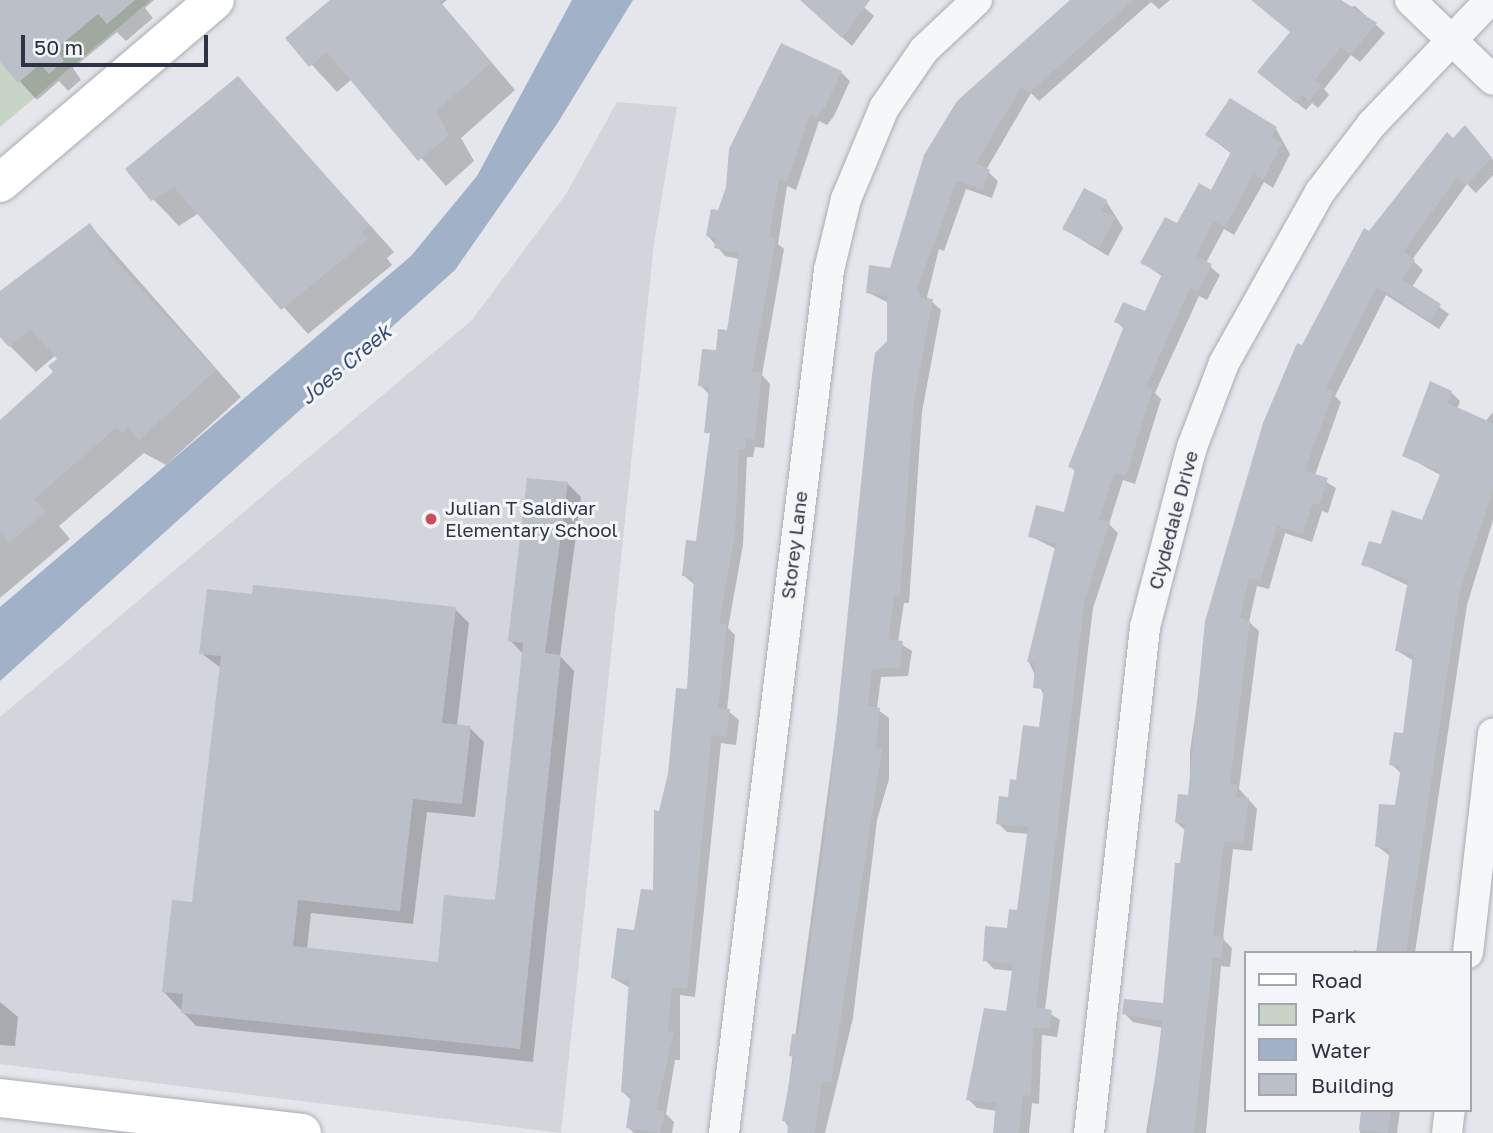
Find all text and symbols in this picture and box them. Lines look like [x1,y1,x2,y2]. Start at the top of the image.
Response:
scale bar [24,21,212,65]
text: 50 m [34,34,83,60]
water label: Joes Creek [294,319,396,409]
street label: Clydedale Drive [1144,448,1202,592]
street label: Storey Lane [776,490,812,600]
place label: Julian T Saldivar Elementary School [445,497,618,541]
marker: Julian T Saldivar Elementary School [423,511,439,527]
legend [1244,951,1472,1112]
text: Road [1311,967,1362,993]
text: Park [1311,1002,1356,1028]
text: Water [1311,1037,1371,1063]
text: Building [1311,1072,1394,1098]

